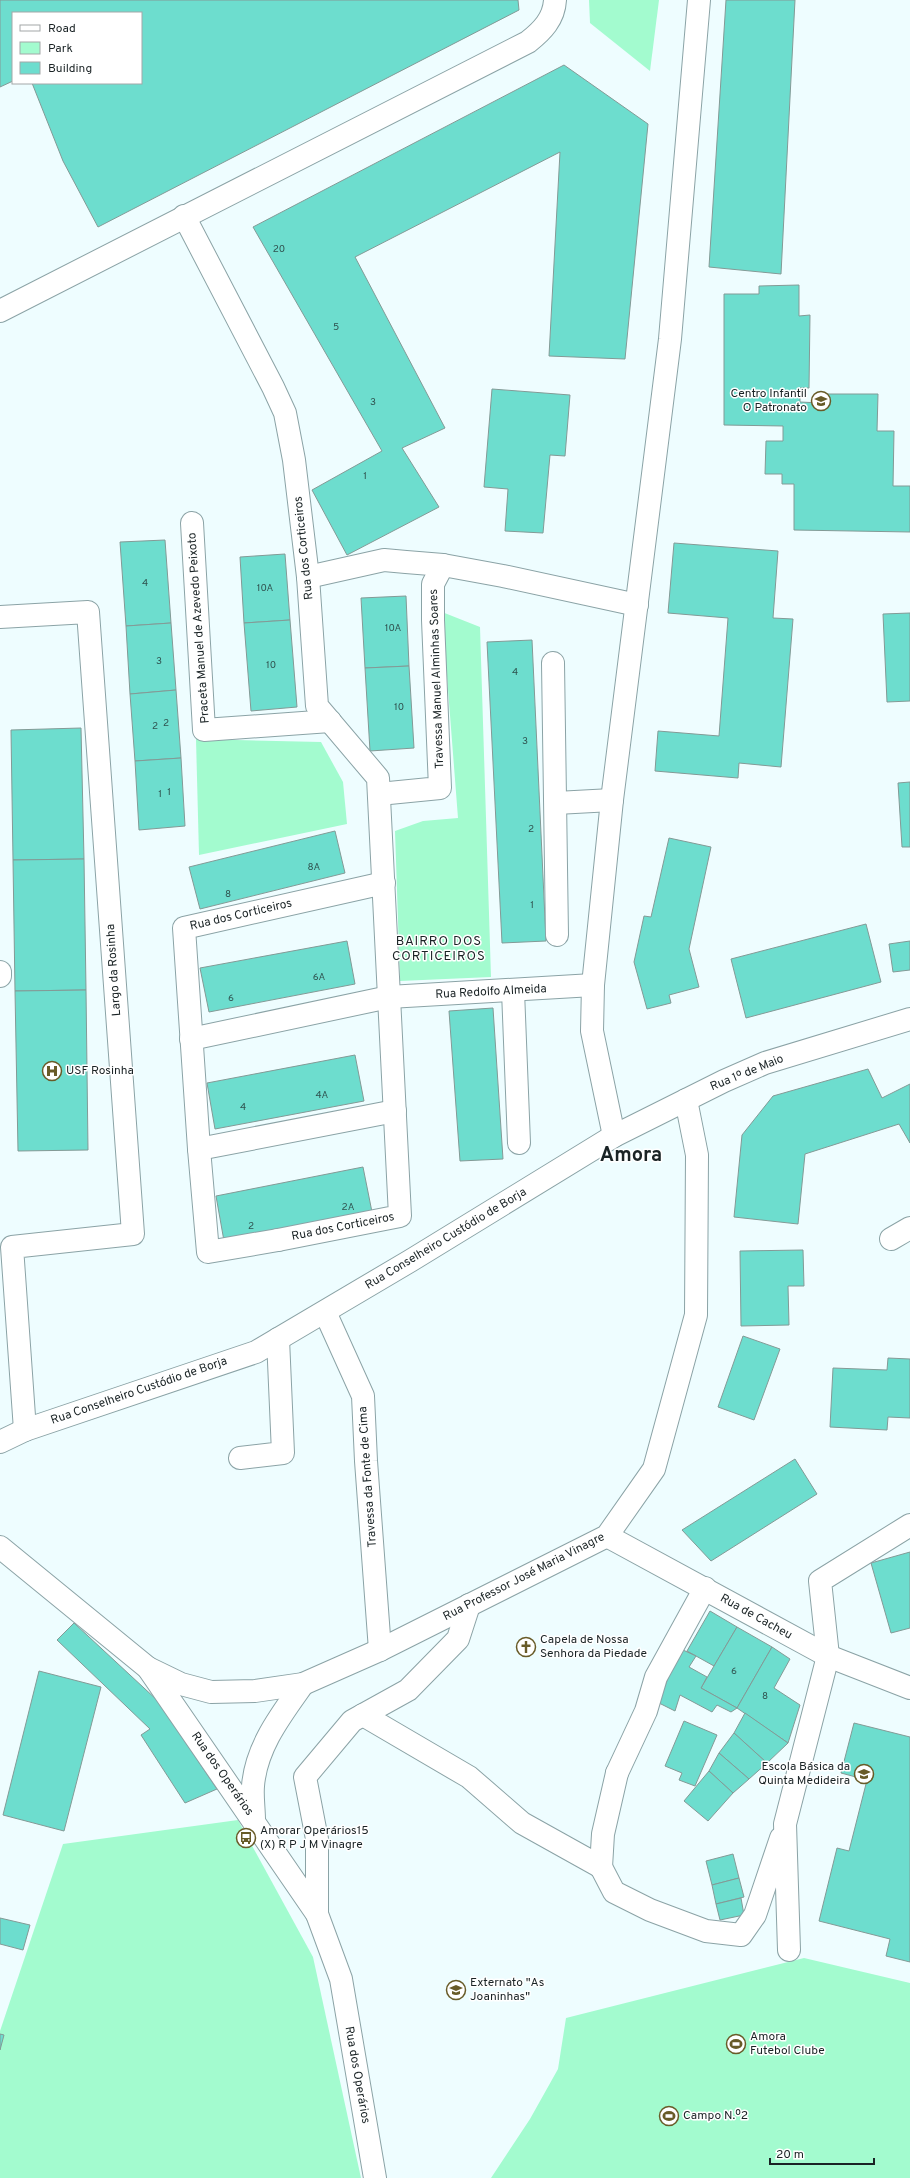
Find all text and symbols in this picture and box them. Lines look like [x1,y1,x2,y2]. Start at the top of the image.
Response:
legend [12,12,142,84]
text: Road [48,21,76,37]
text: Park [48,41,73,57]
text: Building [48,61,92,77]
house number: 20 [273,243,285,256]
house number: 5 [333,321,339,334]
place label: Centro Infantil O Patronato [730,386,807,416]
school or university icon: Centro Infantil O Patronato [810,390,832,412]
house number: 3 [370,396,376,409]
house number: 1 [363,470,367,483]
street label: Rua dos Corticeiros [291,495,317,601]
street label: Praceta Manuel de Azevedo Peixoto [184,532,214,724]
house number: 4 [142,577,148,590]
house number: 10A [257,582,274,595]
street label: Travessa Manuel Alminhas Soares [426,589,448,769]
house number: 10A [385,622,402,635]
house number: 3 [156,655,162,668]
house number: 10 [266,659,276,672]
house number: 4 [512,666,518,679]
house number: 10 [394,701,404,714]
house number: 2 [163,717,169,730]
house number: 2 [152,720,158,733]
house number: 3 [522,735,528,748]
house number: 1 [167,786,171,799]
house number: 1 [158,788,162,801]
house number: 2 [528,823,534,836]
house number: 8A [308,861,321,874]
house number: 8 [225,888,231,901]
street label: Rua dos Corticeiros [188,895,294,935]
house number: 1 [530,899,534,912]
street label: Largo da Rosinha [103,923,125,1017]
district label: BAIRRO DOS CORTICEIROS [392,934,486,965]
house number: 6A [313,971,325,984]
street label: Rua Redolfo Almeida [435,981,547,1003]
house number: 6 [228,992,234,1005]
street label: Rua 1º de Maio [708,1051,786,1095]
hospital icon: USF Rosinha [41,1060,63,1082]
place label: USF Rosinha [66,1063,134,1079]
house number: 4A [316,1089,329,1102]
house number: 4 [240,1101,246,1114]
district label: Amora [600,1143,662,1169]
street label: Rua Conselheiro Custódio de Borja [362,1184,530,1294]
house number: 2A [342,1201,355,1214]
street label: Rua dos Corticeiros [290,1209,396,1245]
house number: 2 [248,1220,254,1233]
street label: Rua Conselheiro Custódio de Borja [49,1353,229,1429]
street label: Travessa da Fonte de Cima [355,1406,381,1548]
street label: Rua Professor José Maria Vinagre [440,1529,608,1625]
street label: Rua de Cacheu [717,1591,795,1643]
place label: Capela de Nossa Senhora da Piedade [540,1632,647,1662]
church icon: Capela de Nossa Senhora da Piedade [515,1636,537,1658]
house number: 6 [731,1665,737,1678]
house number: 8 [762,1690,768,1703]
street label: Rua dos Operários [187,1729,257,1819]
place label: Escola Básica da Quinta Medideira [758,1759,850,1789]
school or university icon: Escola Básica da Quinta Medideira [853,1763,875,1785]
place label: Amorar Operários15 (X) R P J M Vinagre [260,1823,369,1853]
bus stop icon: Amorar Operários15 (X) R P J M Vinagre [235,1827,257,1849]
place label: Externato "As Joaninhas" [470,1975,544,2005]
school or university icon: Externato "As Joaninhas" [445,1979,467,2001]
street label: Rua dos Operários [341,2025,373,2125]
place label: Amora Futebol Clube [750,2029,825,2059]
sports icon: Amora Futebol Clube [725,2033,747,2055]
sports icon: Campo N.º2 [658,2105,680,2127]
place label: Campo N.º2 [683,2108,748,2124]
scale bar [770,2140,874,2166]
text: 20 m [776,2147,804,2163]

